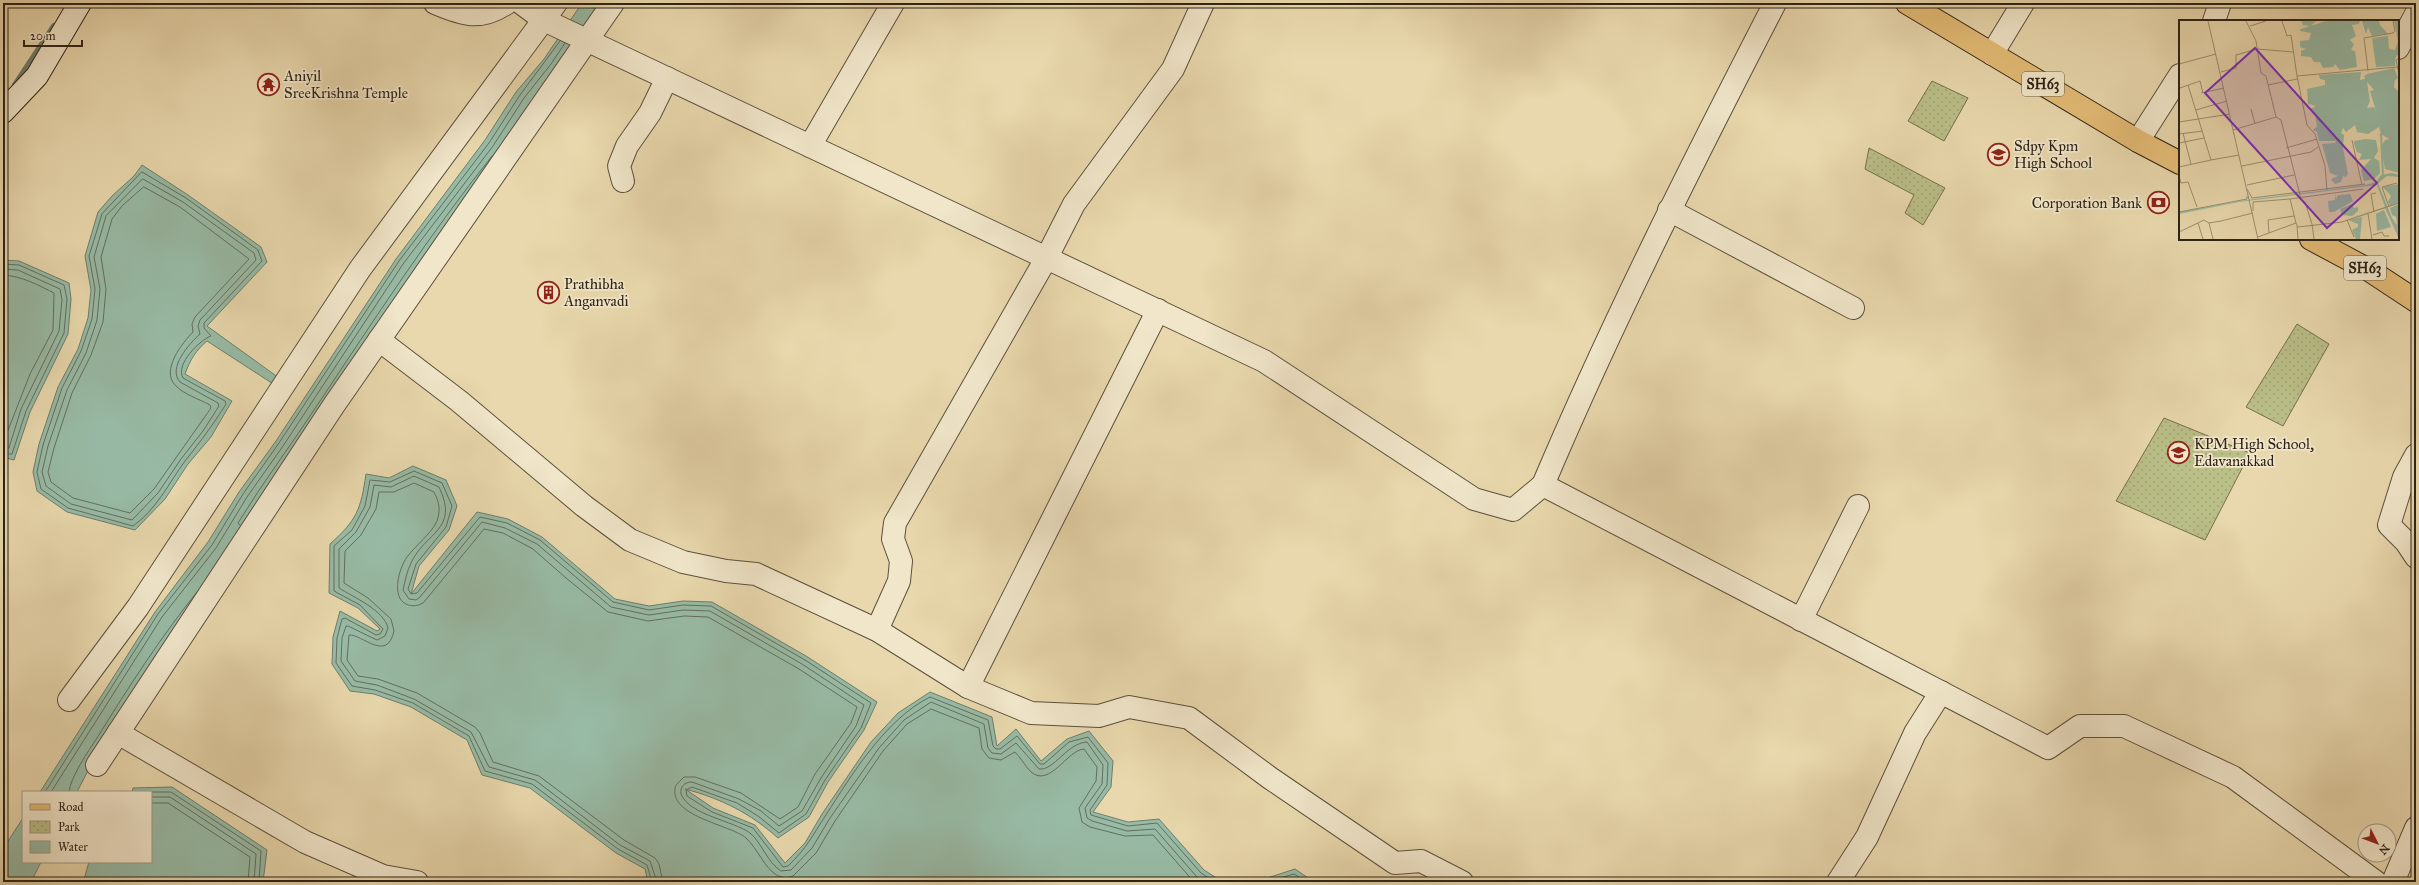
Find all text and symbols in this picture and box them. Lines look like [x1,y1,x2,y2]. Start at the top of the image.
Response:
inset map [2179,20,2399,240]
scale bar [24,22,82,48]
text: 20 m [30,29,56,43]
place label: Aniyil SreeKrishna Temple [283,67,408,102]
temple icon: Aniyil SreeKrishna Temple [255,72,281,98]
road number: SH63 [2022,72,2064,96]
place label: Sdpy Kpm High School [2014,137,2093,172]
school or university icon: Sdpy Kpm High School [1985,142,2011,168]
bank icon: Corporation Bank [2145,190,2171,216]
place label: Corporation Bank [2032,194,2142,212]
road number: SH63 [2344,256,2386,280]
place label: Prathibha Anganvadi [563,275,629,310]
building icon: Prathibha Anganvadi [536,280,562,306]
place label: KPM High School, Edavanakkad [2194,435,2314,470]
school or university icon: KPM High School, Edavanakkad [2165,440,2191,466]
legend [22,791,152,863]
text: Road [58,800,84,814]
text: Park [58,820,80,834]
north arrow [2357,823,2397,863]
text: Water [58,840,88,854]
text: N [2376,842,2392,858]

